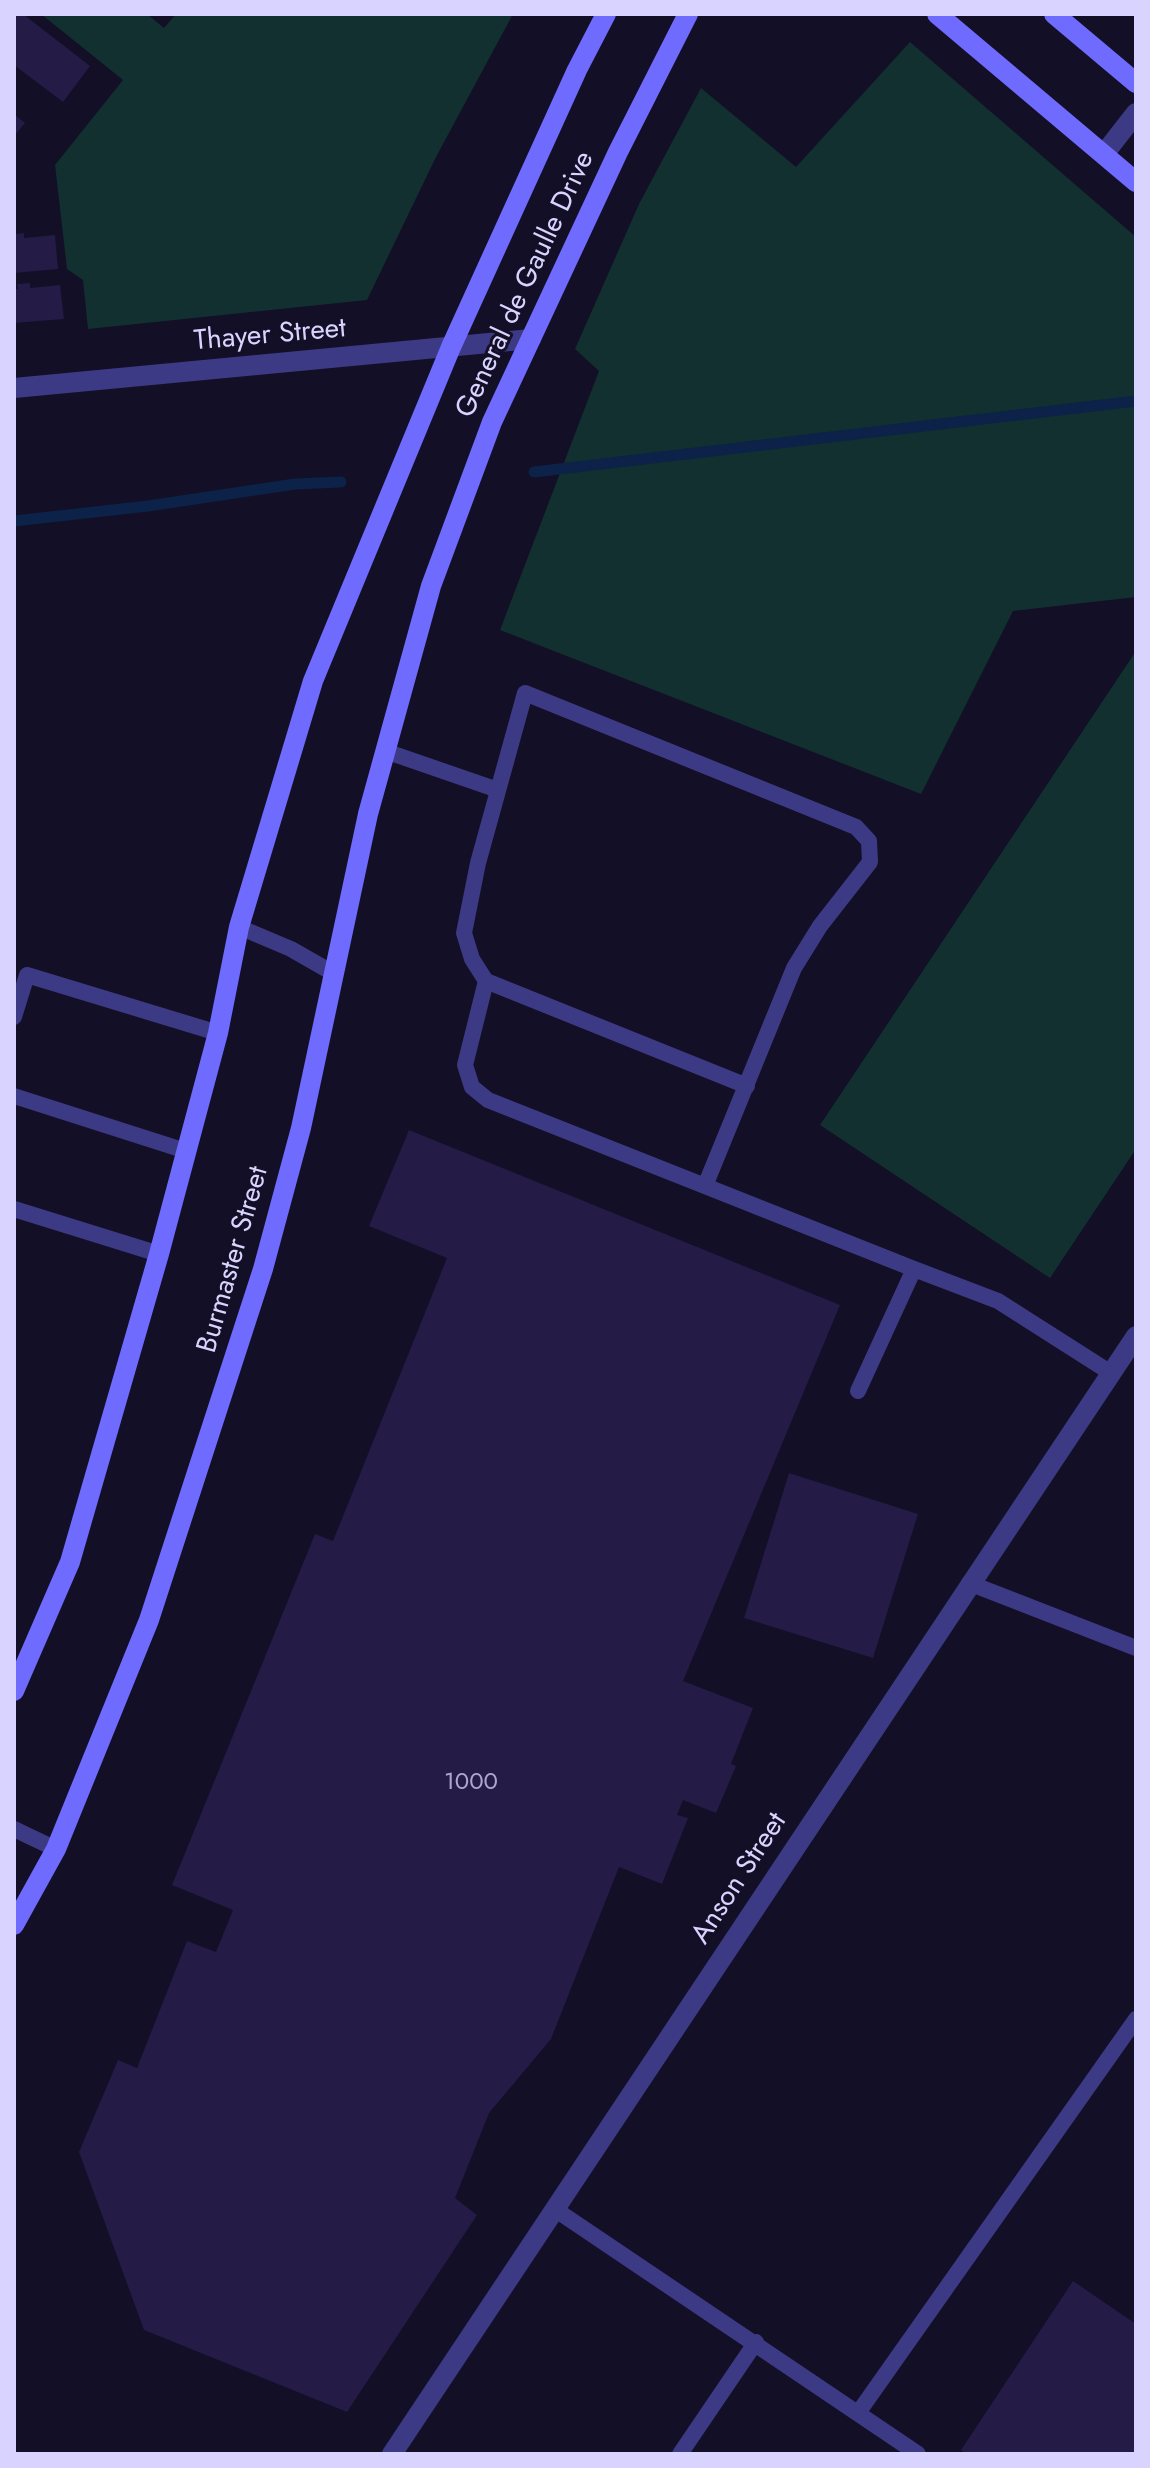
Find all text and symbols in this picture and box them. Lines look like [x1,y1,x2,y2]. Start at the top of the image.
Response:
street label: General de Gaulle Drive [450,147,602,423]
street label: Thayer Street [193,313,347,359]
street label: Burmaster Street [191,1163,277,1357]
house number: 1000 [444,1769,498,1797]
street label: Anson Street [685,1807,795,1951]

